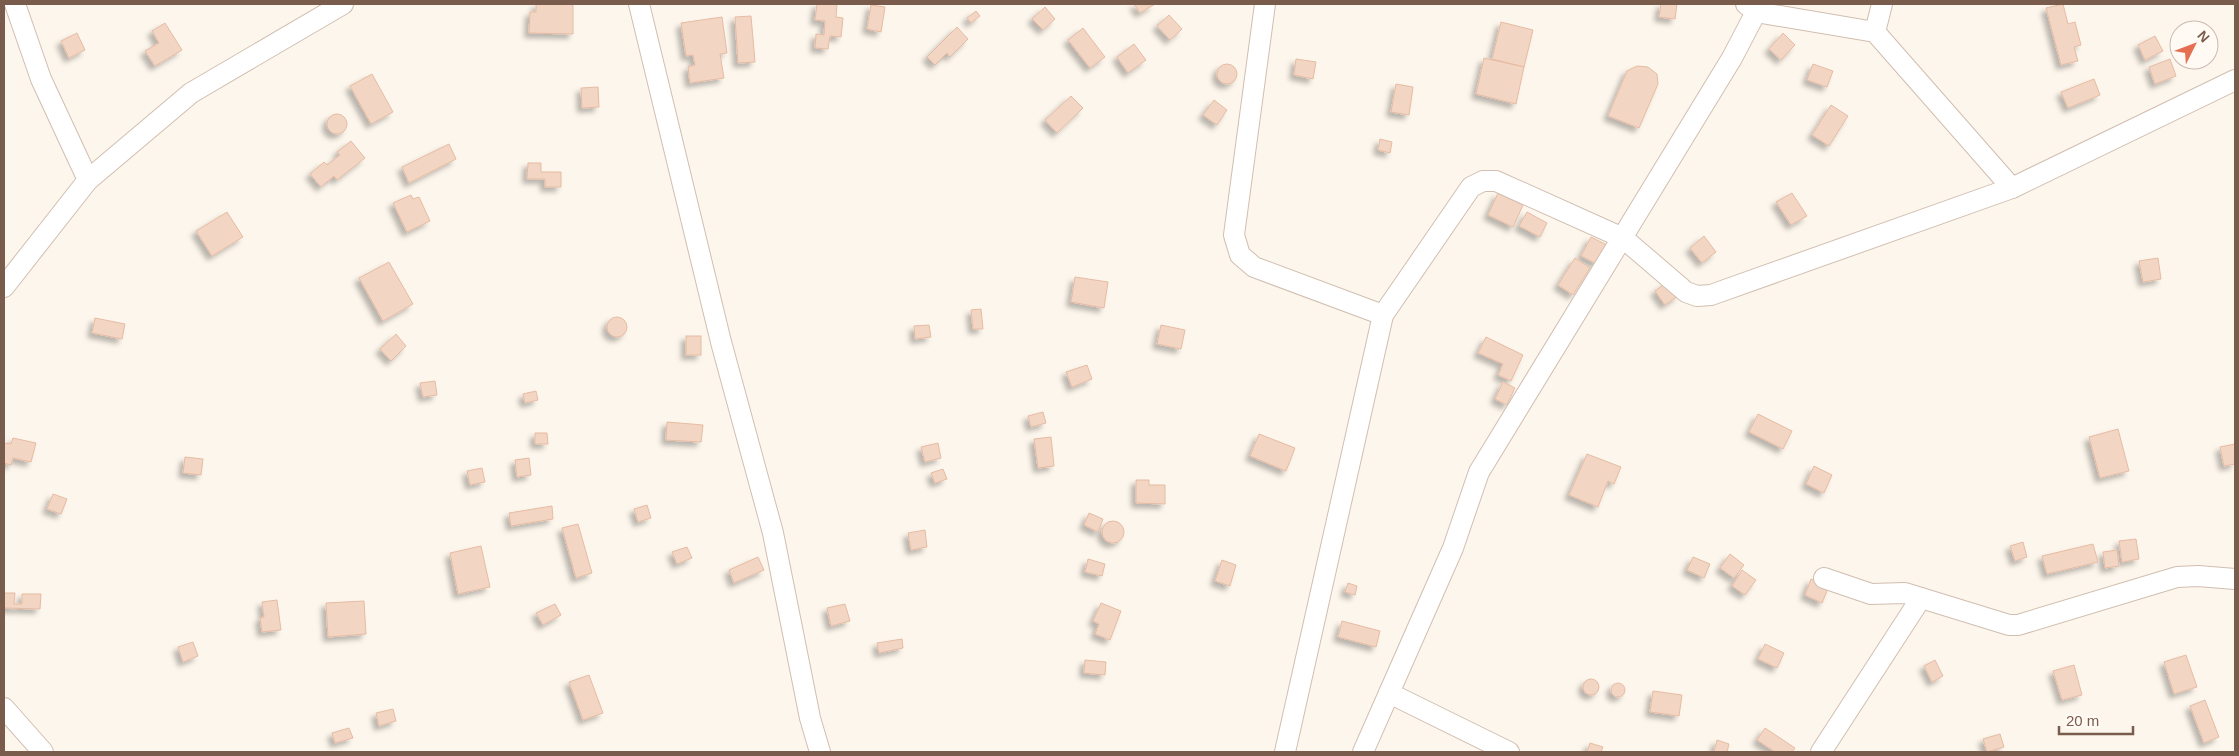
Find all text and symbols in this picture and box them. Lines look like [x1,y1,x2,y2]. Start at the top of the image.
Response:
north arrow [2169,20,2219,70]
text: N [2194,27,2213,45]
scale bar [2059,704,2133,736]
text: 20 m [2066,712,2099,729]

